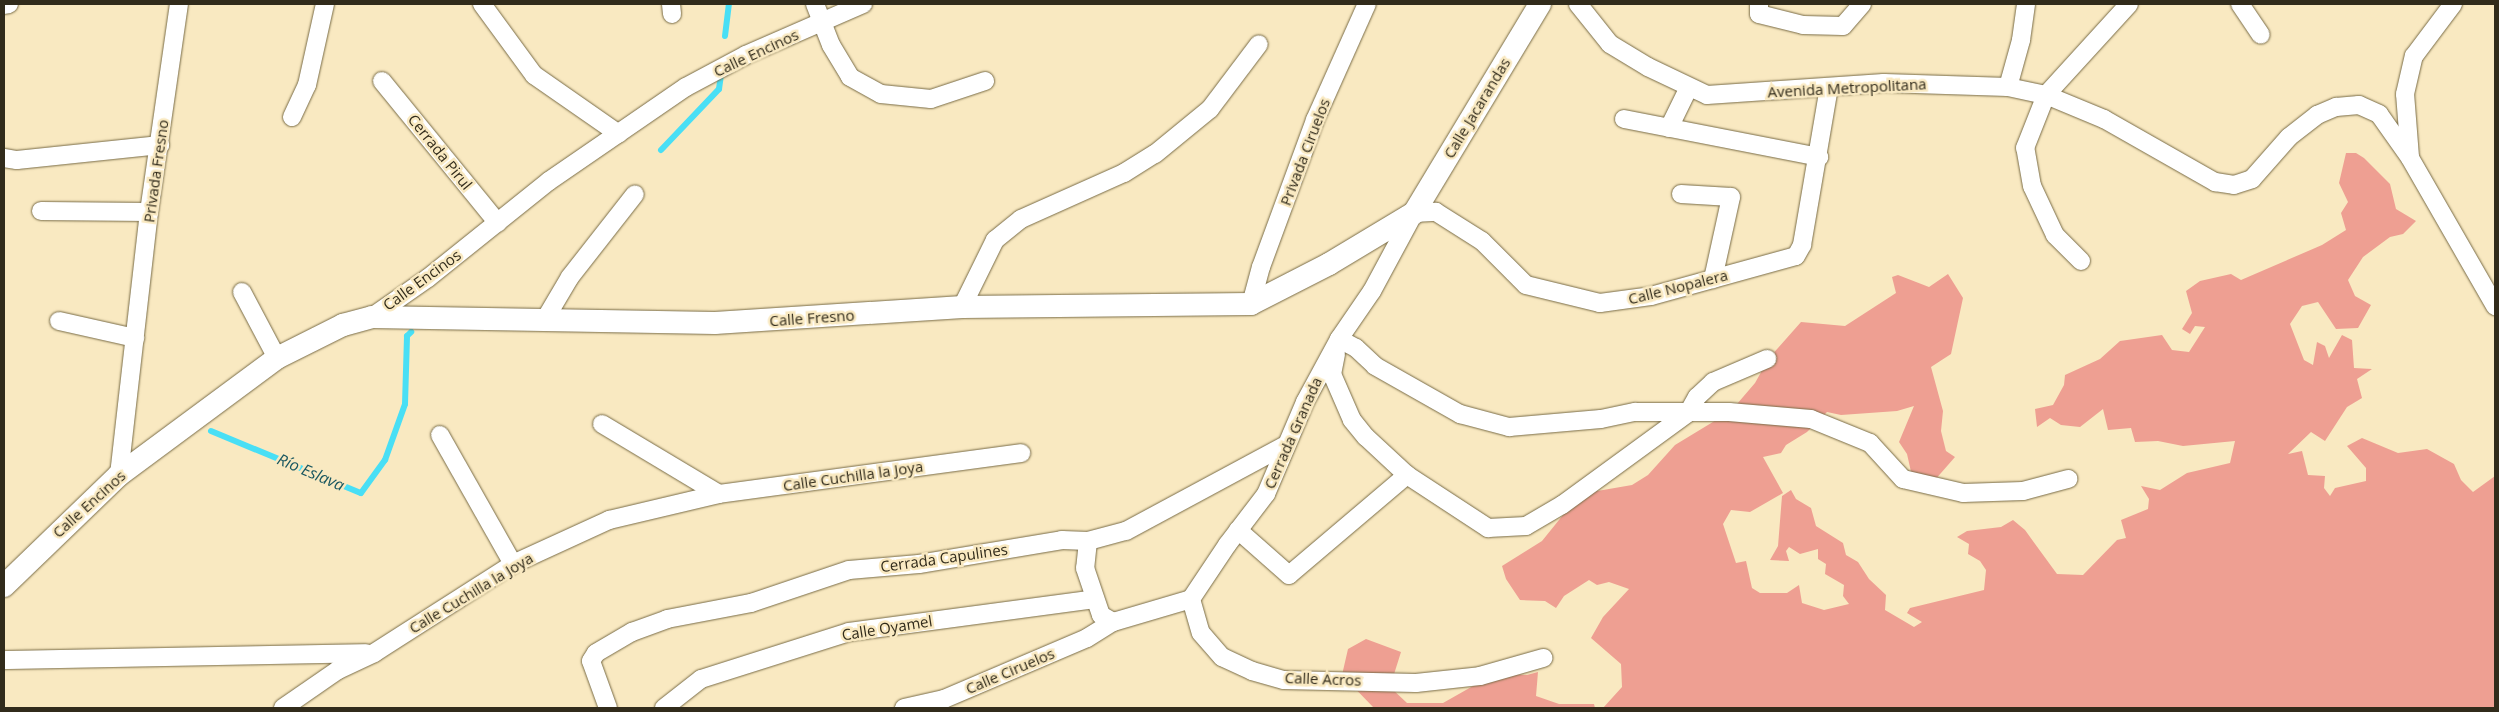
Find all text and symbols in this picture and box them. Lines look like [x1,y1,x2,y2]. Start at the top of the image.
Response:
street label: Calle Encinos [711,25,801,81]
street label: Calle Jacarandas [1440,55,1514,161]
street label: Avenida Metropolitana [1767,75,1927,101]
street label: Privada Ciruelos [1276,96,1334,208]
street label: Cerrada Pirul [404,111,476,193]
street label: Privada Fresno [140,118,172,224]
street label: Calle Encinos [380,246,464,314]
street label: Calle Nopalera [1626,266,1730,308]
street label: Calle Fresno [769,306,855,330]
street label: Cerrada Granada [1260,374,1326,492]
water label: Río Eslava [275,449,347,495]
street label: Calle Cuchilla la Joya [782,457,924,495]
street label: Calle Encinos [49,467,129,541]
street label: Cerrada Capulines [879,540,1009,576]
street label: Calle Cuchilla la Joya [406,549,536,637]
street label: Calle Oyamel [841,612,933,644]
street label: Calle Ciruelos [963,644,1057,698]
street label: Calle Acros [1284,669,1362,689]

